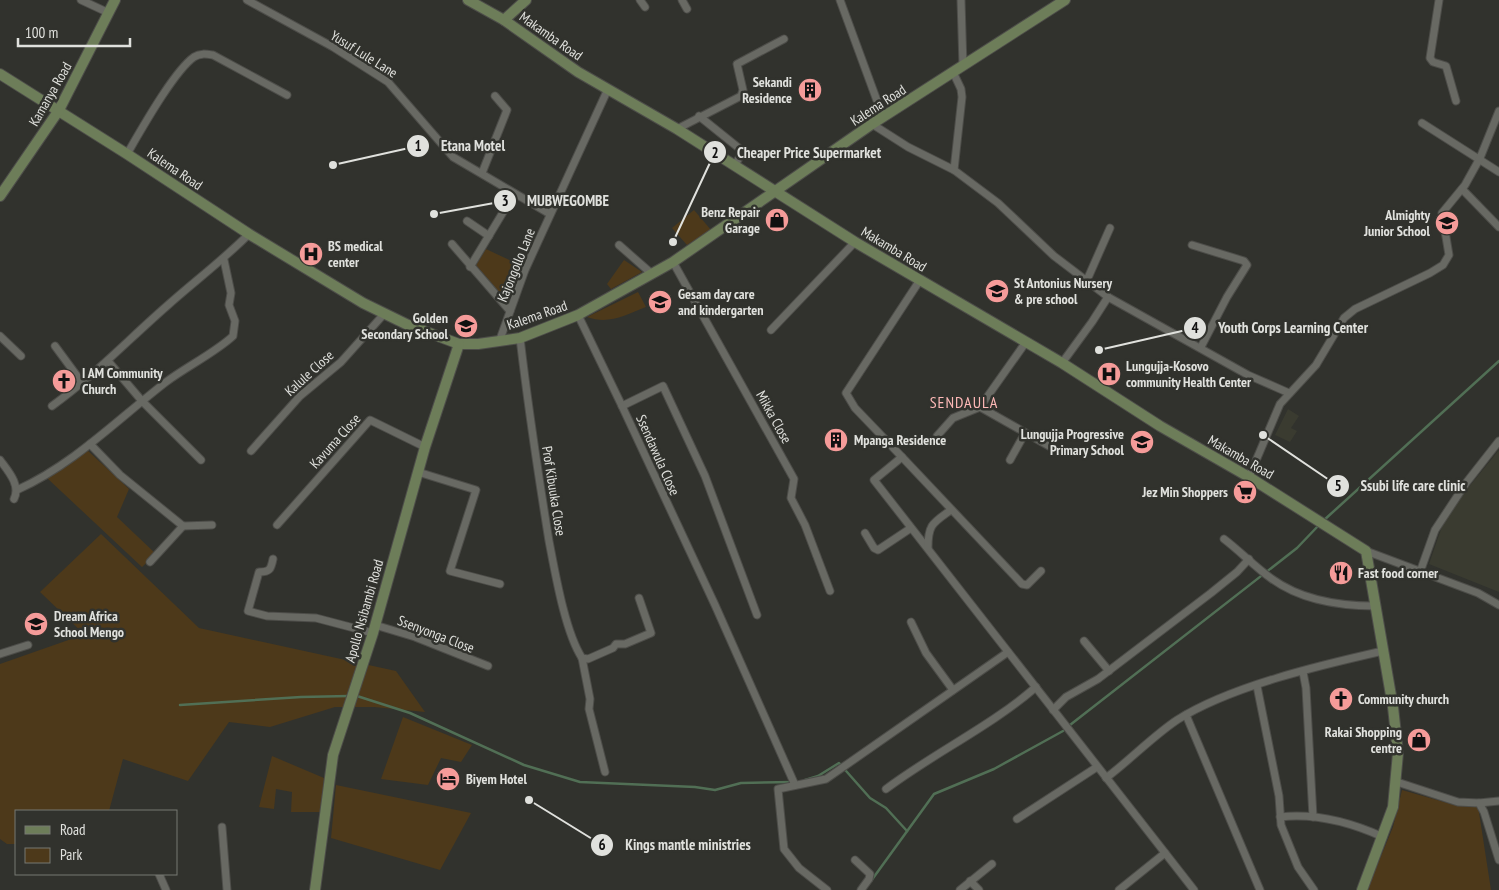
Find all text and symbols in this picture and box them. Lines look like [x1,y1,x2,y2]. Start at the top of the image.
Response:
street label: Makamba Road [516,8,586,64]
scale bar [18,15,130,47]
text: 100 m [25,23,58,42]
street label: Yusuf Lule Lane [327,26,401,82]
street label: Kamanya Road [25,59,75,129]
place label: Sekandi Residence [742,73,792,107]
building icon: Sekandi Residence [797,77,823,103]
street label: Kalema Road [847,80,909,130]
callout: Etana Motel [406,131,515,161]
text: 1 [414,136,422,155]
text: Etana Motel [441,136,505,155]
callout: Cheaper Price Supermarket [702,137,891,167]
text: 2 [711,143,719,162]
text: Cheaper Price Supermarket [737,143,882,162]
street label: Kalema Road [144,144,206,194]
callout: MUBWEGOMBE [492,186,619,216]
text: 3 [501,191,509,210]
text: MUBWEGOMBE [527,191,609,210]
place label: Benz Repair Garage [701,203,761,237]
place label: Almighty Junior School [1363,206,1431,240]
shop icon: Benz Repair Garage [764,207,790,233]
school or university icon: Almighty Junior School [1434,210,1460,236]
street label: Makamba Road [858,222,930,276]
street label: Kajongollo Lane [493,225,539,305]
place label: BS medical center [328,237,383,271]
hospital icon: BS medical center [298,241,324,267]
place label: St Antonius Nursery & pre school [1014,274,1113,308]
school or university icon: St Antonius Nursery & pre school [984,278,1010,304]
place label: Gesam day care and kindergarten [678,285,763,319]
school or university icon: Gesam day care and kindergarten [647,289,673,315]
street label: Kalema Road [504,296,570,334]
place label: Golden Secondary School [361,309,449,343]
school or university icon: Golden Secondary School [453,313,479,339]
callout: Youth Corps Learning Center [1183,313,1378,343]
text: 4 [1191,318,1199,337]
text: Youth Corps Learning Center [1217,318,1369,337]
street label: Kalule Close [281,346,337,400]
place label: Lungujja-Kosovo community Health Center [1126,357,1252,391]
hospital icon: Lungujja-Kosovo community Health Center [1096,361,1122,387]
place label: I AM Community Church [82,364,163,398]
church icon: I AM Community Church [51,368,77,394]
street label: Mikka Close [752,387,796,447]
district label: SENDAULA [930,392,998,412]
street label: Kavuma Close [306,410,364,472]
street label: Ssendawula Close [632,412,684,498]
place label: Lungujja Progressive Primary School [1021,425,1125,459]
building icon: Mpanga Residence [823,427,849,453]
school or university icon: Lungujja Progressive Primary School [1129,429,1155,455]
place label: Mpanga Residence [854,431,946,449]
street label: Makamba Road [1205,431,1277,483]
street label: Prof Kibuuka Close [538,445,570,537]
callout: Ssubi life care clinic [1325,471,1476,501]
text: 5 [1334,476,1342,495]
text: Ssubi life care clinic [1360,476,1466,495]
supermarket icon: Jez Min Shoppers [1232,479,1258,505]
place label: Jez Min Shoppers [1141,483,1228,501]
street label: Apollo Nsibambi Road [341,557,387,665]
restaurant icon: Fast food corner [1328,560,1354,586]
place label: Fast food corner [1358,564,1439,582]
place label: Dream Africa School Mengo [54,607,124,641]
school or university icon: Dream Africa School Mengo [23,611,49,637]
street label: Ssenyonga Close [395,611,477,657]
church icon: Community church [1328,686,1354,712]
place label: Community church [1358,690,1449,708]
place label: Rakai Shopping centre [1325,723,1402,757]
shop icon: Rakai Shopping centre [1406,727,1432,753]
hotel icon: Biyem Hotel [435,766,461,792]
place label: Biyem Hotel [466,770,527,788]
legend [15,810,178,875]
text: Road [60,820,86,839]
callout: Kings mantle ministries [590,830,761,860]
text: 6 [598,835,606,854]
text: Kings mantle ministries [625,835,751,854]
text: Park [60,845,82,864]

